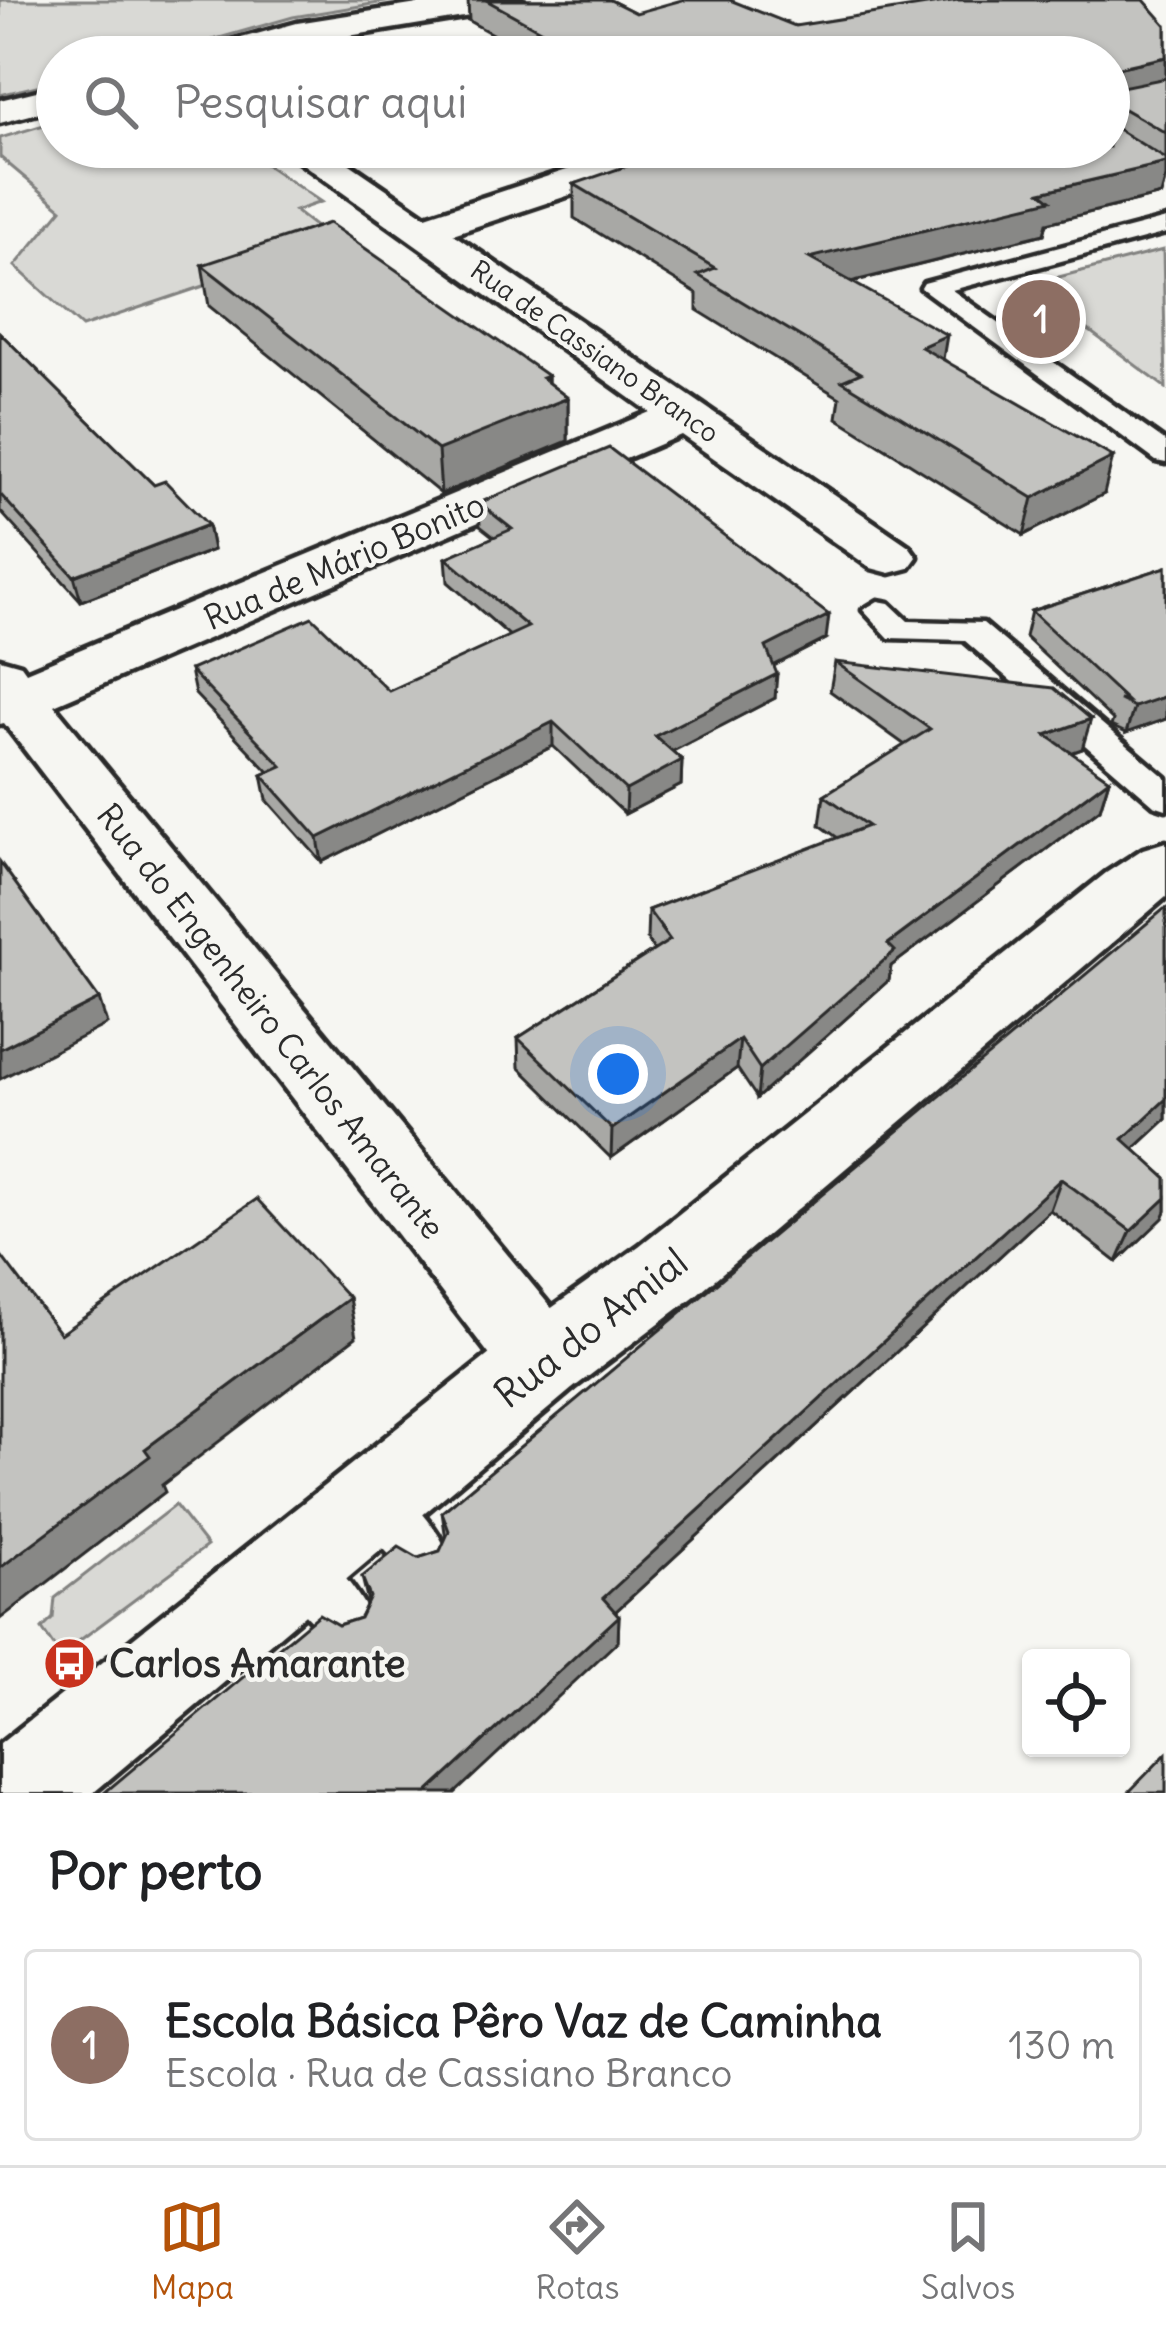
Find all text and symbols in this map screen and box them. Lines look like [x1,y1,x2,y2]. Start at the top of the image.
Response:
search box [36,36,1130,168]
icon: search [78,69,144,135]
text: Pesquisar aqui [174,74,467,130]
street label: Rua de Cassiano Branco [464,252,726,450]
pin: 1 [1002,274,1080,364]
street label: Rua de Mário Bonito [198,483,490,639]
street label: Rua do Engenheiro Carlos Amarante [88,795,454,1247]
your location [588,1044,648,1104]
street label: Rua do Amial [485,1237,697,1419]
bus stop icon: Carlos Amarante [42,1635,98,1691]
place label: Carlos Amarante [109,1639,405,1688]
map controls [1022,1649,1130,1757]
button: locate [1022,1649,1130,1757]
text: Por perto [48,1839,262,1903]
text: Escola Básica Pêro Vaz de Caminha [165,1993,882,2049]
text: 1 [82,2021,98,2070]
text: 130 m [1008,2021,1115,2070]
text: Escola · Rua de Cassiano Branco [165,2049,732,2098]
tab: Mapa [151,2194,234,2308]
tab: Rotas [535,2194,619,2308]
tab: Salvos [921,2194,1015,2308]

